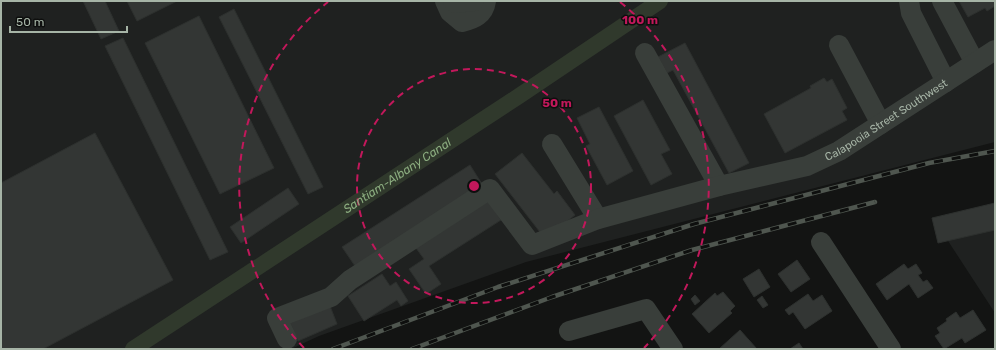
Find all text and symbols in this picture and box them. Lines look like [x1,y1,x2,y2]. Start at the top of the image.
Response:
scale bar [10,8,127,34]
text: 100 m [622,13,658,27]
text: 50 m [16,15,44,29]
street label: Calapooia Street Southwest [823,76,951,164]
text: 50 m [542,96,572,110]
water label: Santiam-Albany Canal [341,135,455,216]
centre of rings [467,179,481,193]

